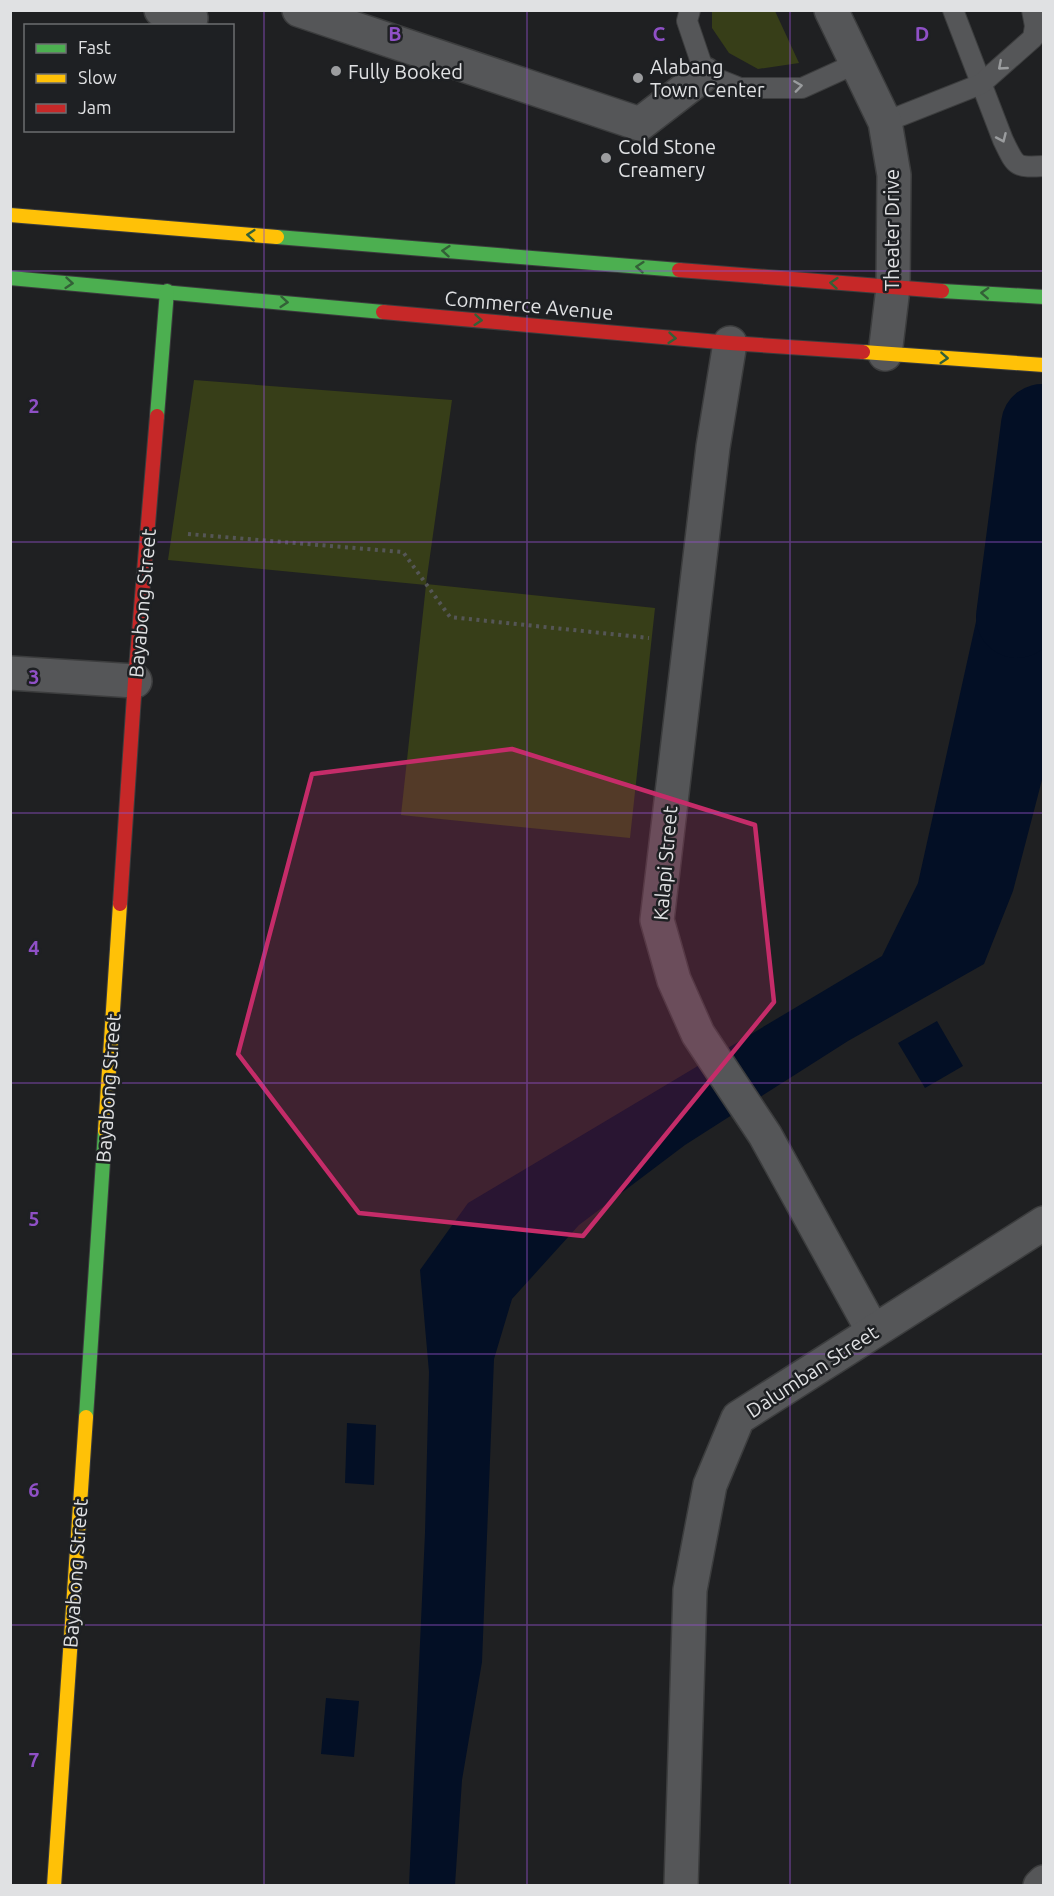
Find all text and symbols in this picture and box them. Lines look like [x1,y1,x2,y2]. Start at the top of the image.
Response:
text: B [388,22,402,45]
text: C [653,22,666,45]
text: D [915,22,929,45]
legend [24,24,234,132]
text: Fast [78,37,111,57]
place label: Alabang Town Center [650,55,765,101]
one-way arrow [998,59,1008,70]
place label: Fully Booked [348,60,463,83]
marker: Fully Booked [329,64,343,78]
text: Slow [78,67,117,87]
marker: Alabang Town Center [631,71,645,85]
one-way arrow [794,81,803,93]
text: Jam [78,97,112,117]
one-way arrow [995,131,1007,142]
place label: Cold Stone Creamery [618,135,716,181]
marker: Cold Stone Creamery [599,151,613,165]
street label: Theater Drive [880,169,903,291]
one-way arrow [247,229,256,242]
one-way arrow [441,245,450,258]
one-way arrow [635,261,644,274]
one-way arrow [64,276,73,289]
one-way arrow [830,277,839,290]
street label: Commerce Avenue [444,286,614,324]
one-way arrow [981,287,990,300]
one-way arrow [279,295,289,308]
one-way arrow [474,313,483,326]
one-way arrow [668,331,677,344]
one-way arrow [939,352,948,365]
text: 2 [28,394,40,417]
street label: Bayabong Street [124,527,160,679]
text: 3 [28,665,40,688]
street label: Kalapi Street [649,805,681,921]
text: 4 [28,936,40,959]
street label: Bayabong Street [91,1012,125,1163]
text: 5 [28,1207,40,1230]
street label: Dalumban Street [742,1320,882,1422]
text: 6 [28,1478,40,1501]
street label: Bayabong Street [58,1497,92,1648]
text: 7 [28,1748,40,1771]

